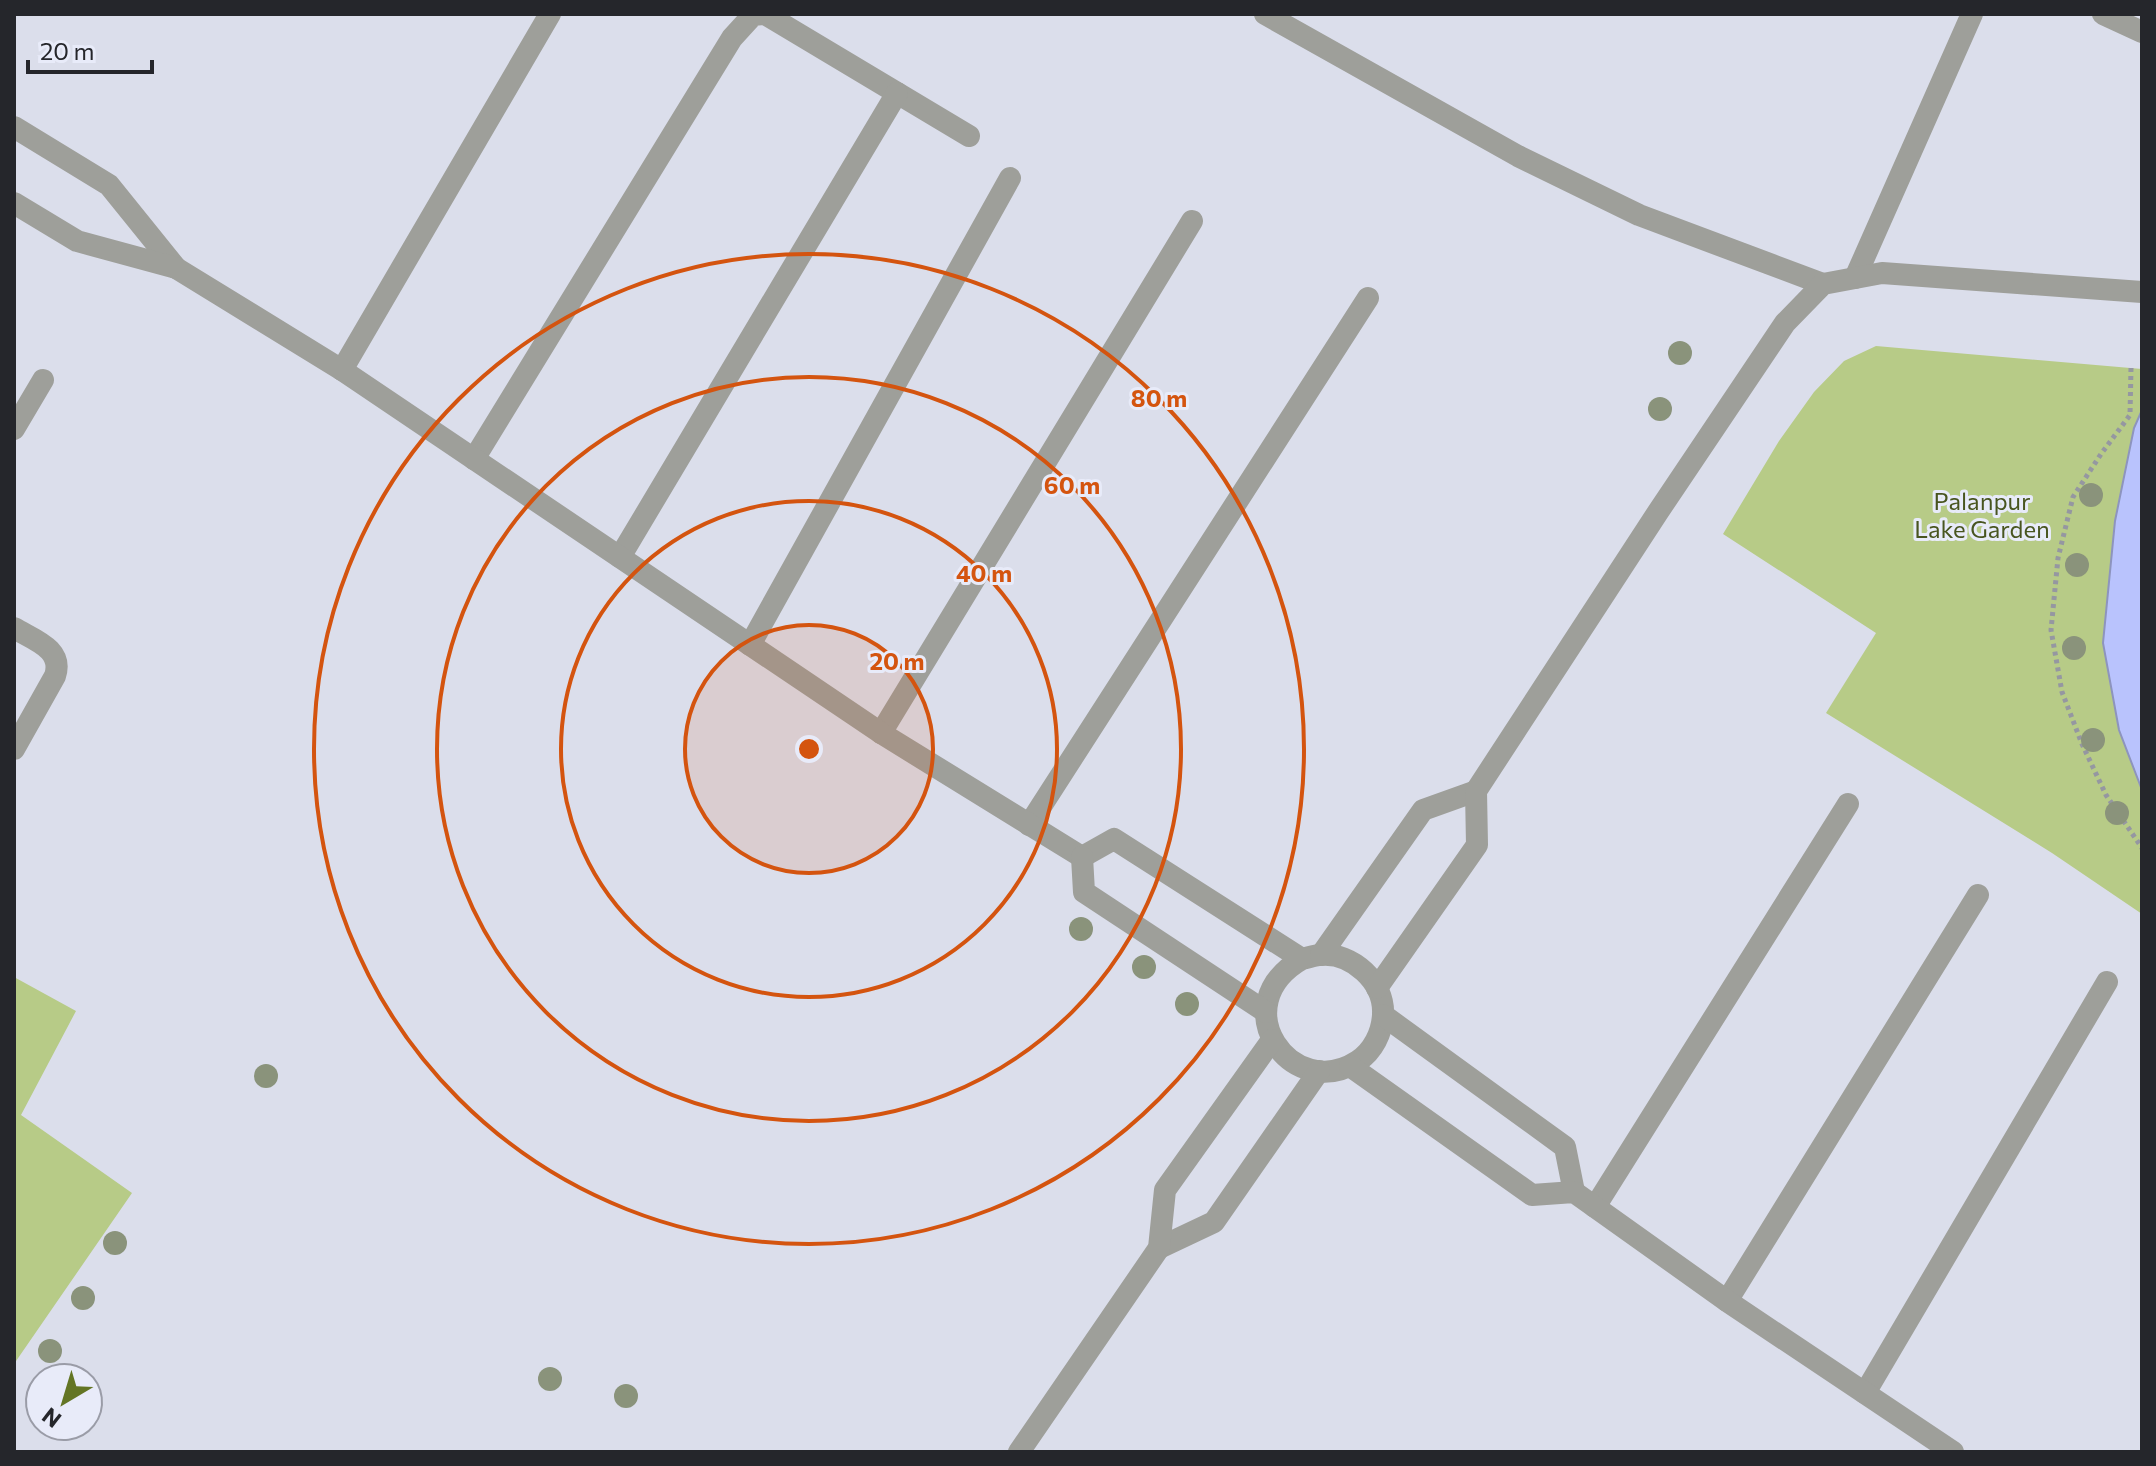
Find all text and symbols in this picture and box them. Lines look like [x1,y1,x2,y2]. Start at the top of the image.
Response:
scale bar [28,24,152,74]
text: 20 m [40,36,94,65]
text: 80 m [1131,383,1187,412]
text: 60 m [1044,470,1100,499]
park label: Palanpur Lake Garden [1914,486,2050,543]
text: 40 m [956,558,1012,587]
text: 20 m [870,646,924,675]
centre of rings [795,735,823,763]
north arrow [24,1362,104,1442]
text: N [37,1402,66,1434]

